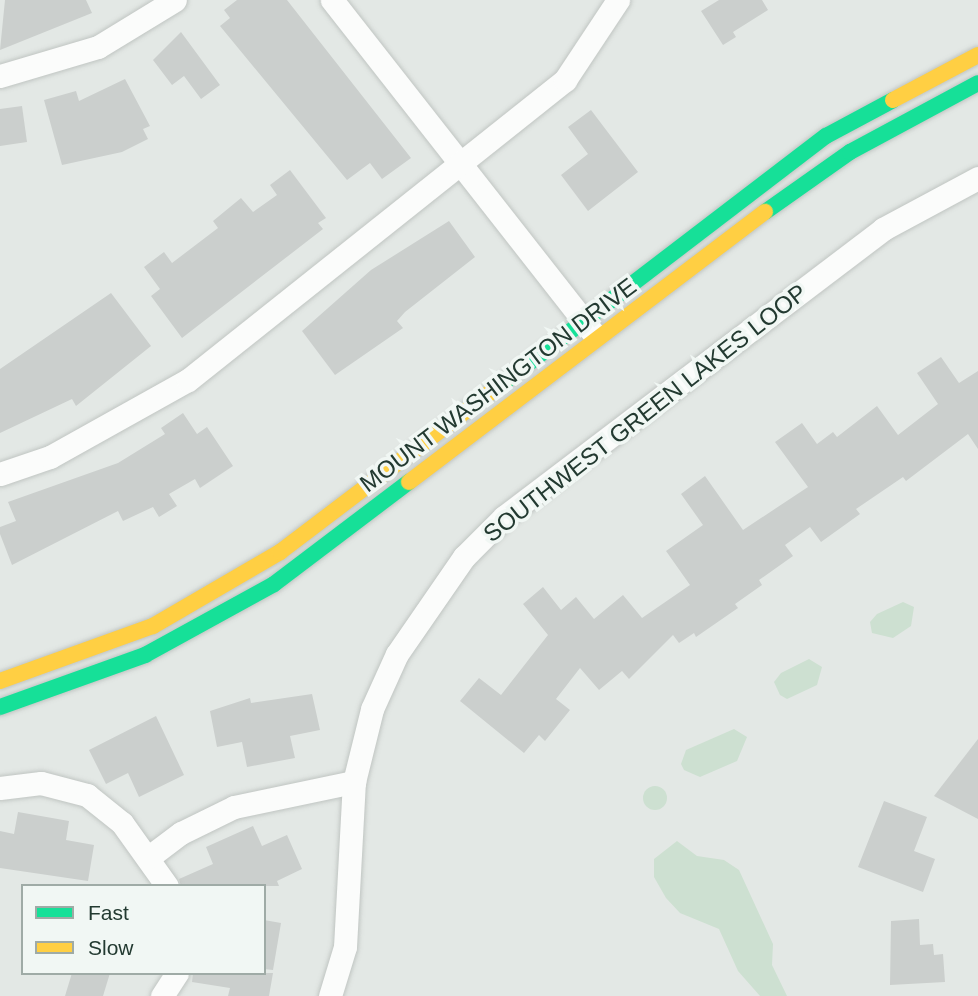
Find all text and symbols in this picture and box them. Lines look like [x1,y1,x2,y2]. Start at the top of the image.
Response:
street label: MOUNT WASHINGTON DRIVE [354,272,642,498]
street label: SOUTHWEST GREEN LAKES LOOP [477,278,813,548]
legend [21,884,266,975]
text: Fast [88,901,129,924]
text: Slow [88,936,134,959]

